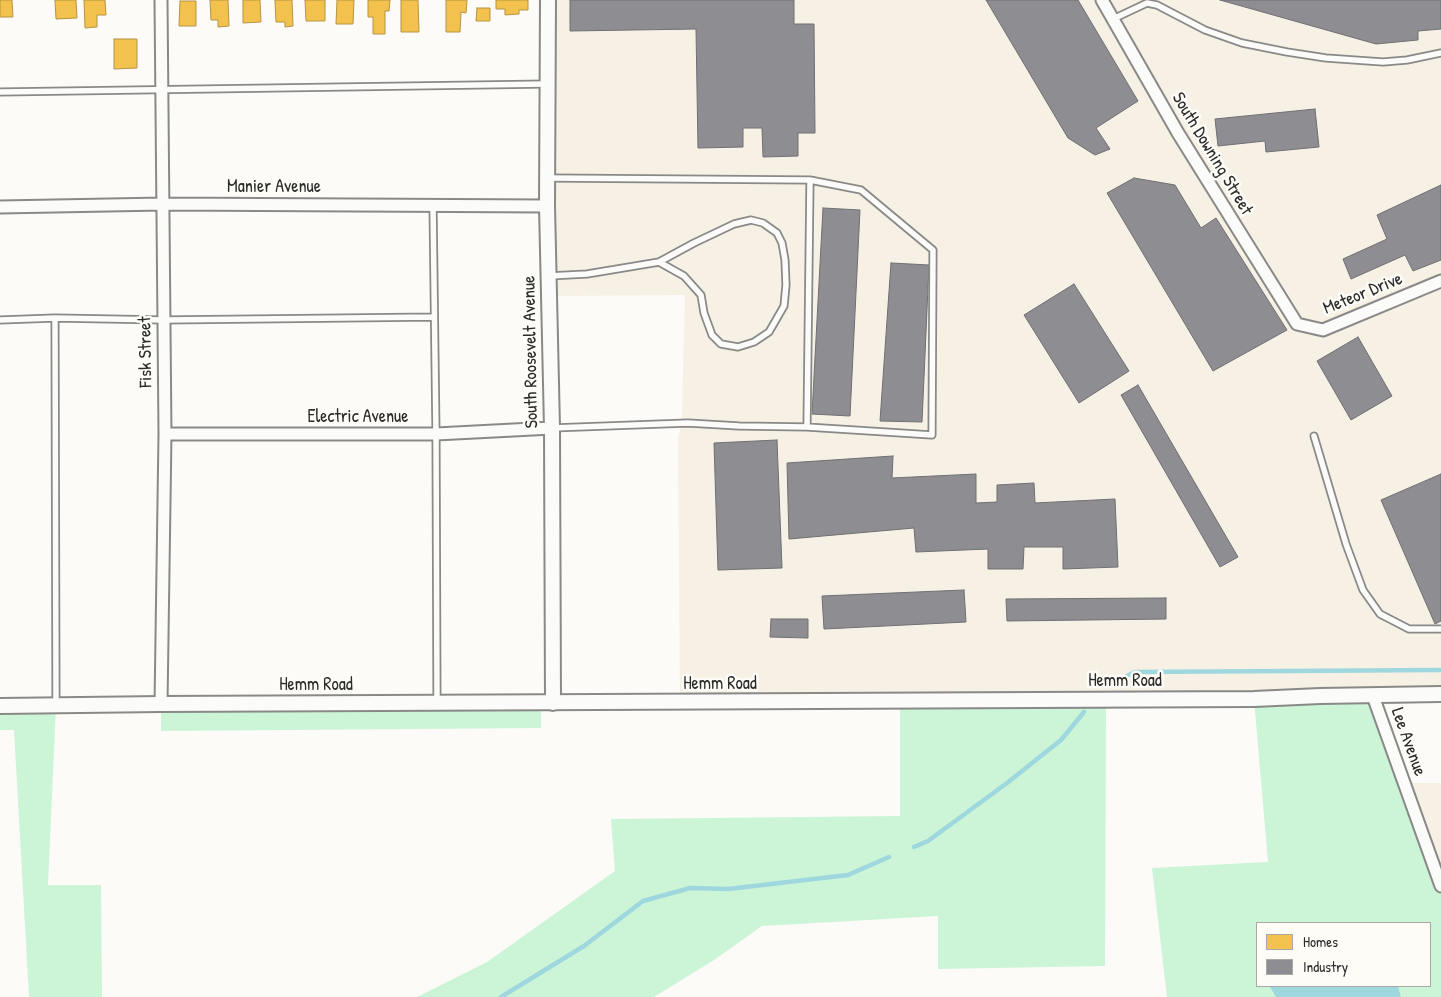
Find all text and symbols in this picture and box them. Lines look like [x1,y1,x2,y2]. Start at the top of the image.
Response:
street label: South Downing Street [1167,89,1257,219]
street label: Manier Avenue [227,176,321,198]
street label: Meteor Drive [1320,268,1406,320]
street label: South Roosevelt Avenue [519,276,543,428]
street label: Fisk Street [135,316,157,388]
street label: Electric Avenue [308,406,408,428]
street label: Hemm Road [1088,670,1162,692]
street label: Hemm Road [683,673,757,695]
street label: Hemm Road [279,674,353,696]
street label: Lee Avenue [1386,705,1430,779]
legend [1256,922,1431,987]
text: Homes [1303,931,1338,952]
text: Industry [1303,956,1348,977]

